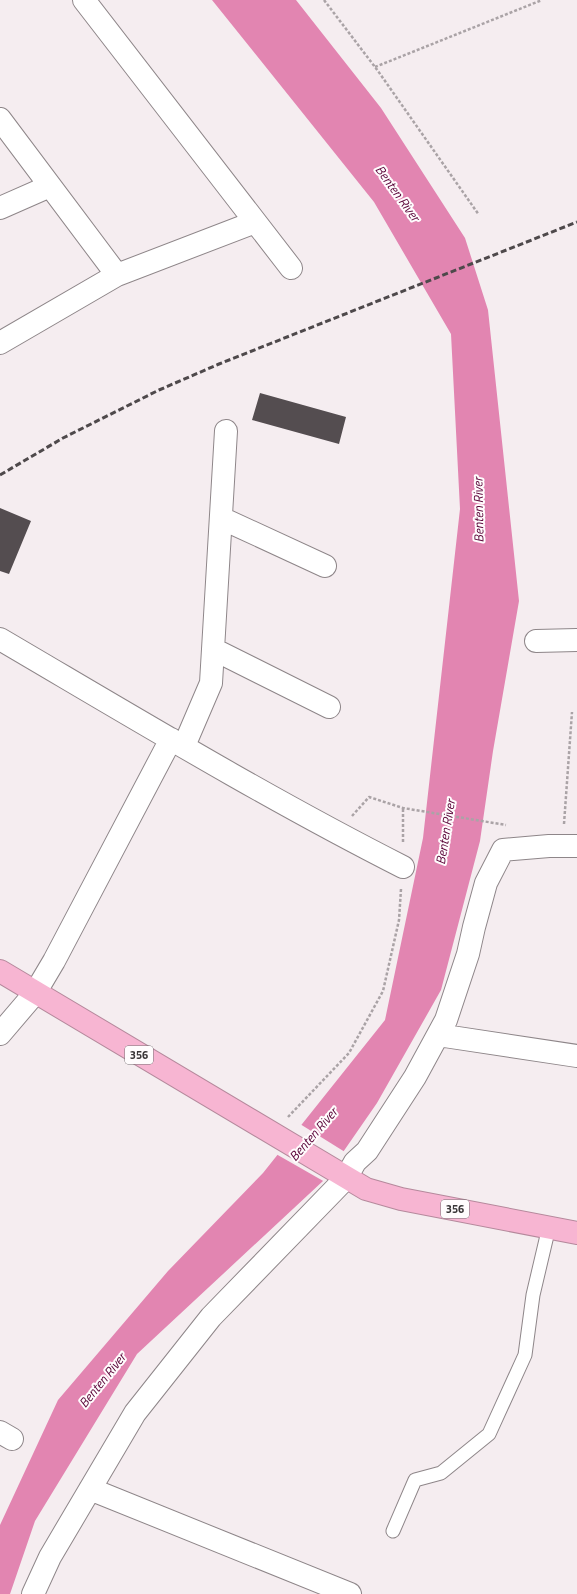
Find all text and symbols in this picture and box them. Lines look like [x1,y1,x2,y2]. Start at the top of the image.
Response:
water label: Benten River [371,161,426,227]
water label: Benten River [467,475,489,543]
water label: Benten River [430,796,460,866]
road number: 356 [125,1046,153,1064]
water label: Benten River [284,1101,343,1165]
road number: 356 [441,1200,469,1218]
water label: Benten River [74,1347,131,1412]

